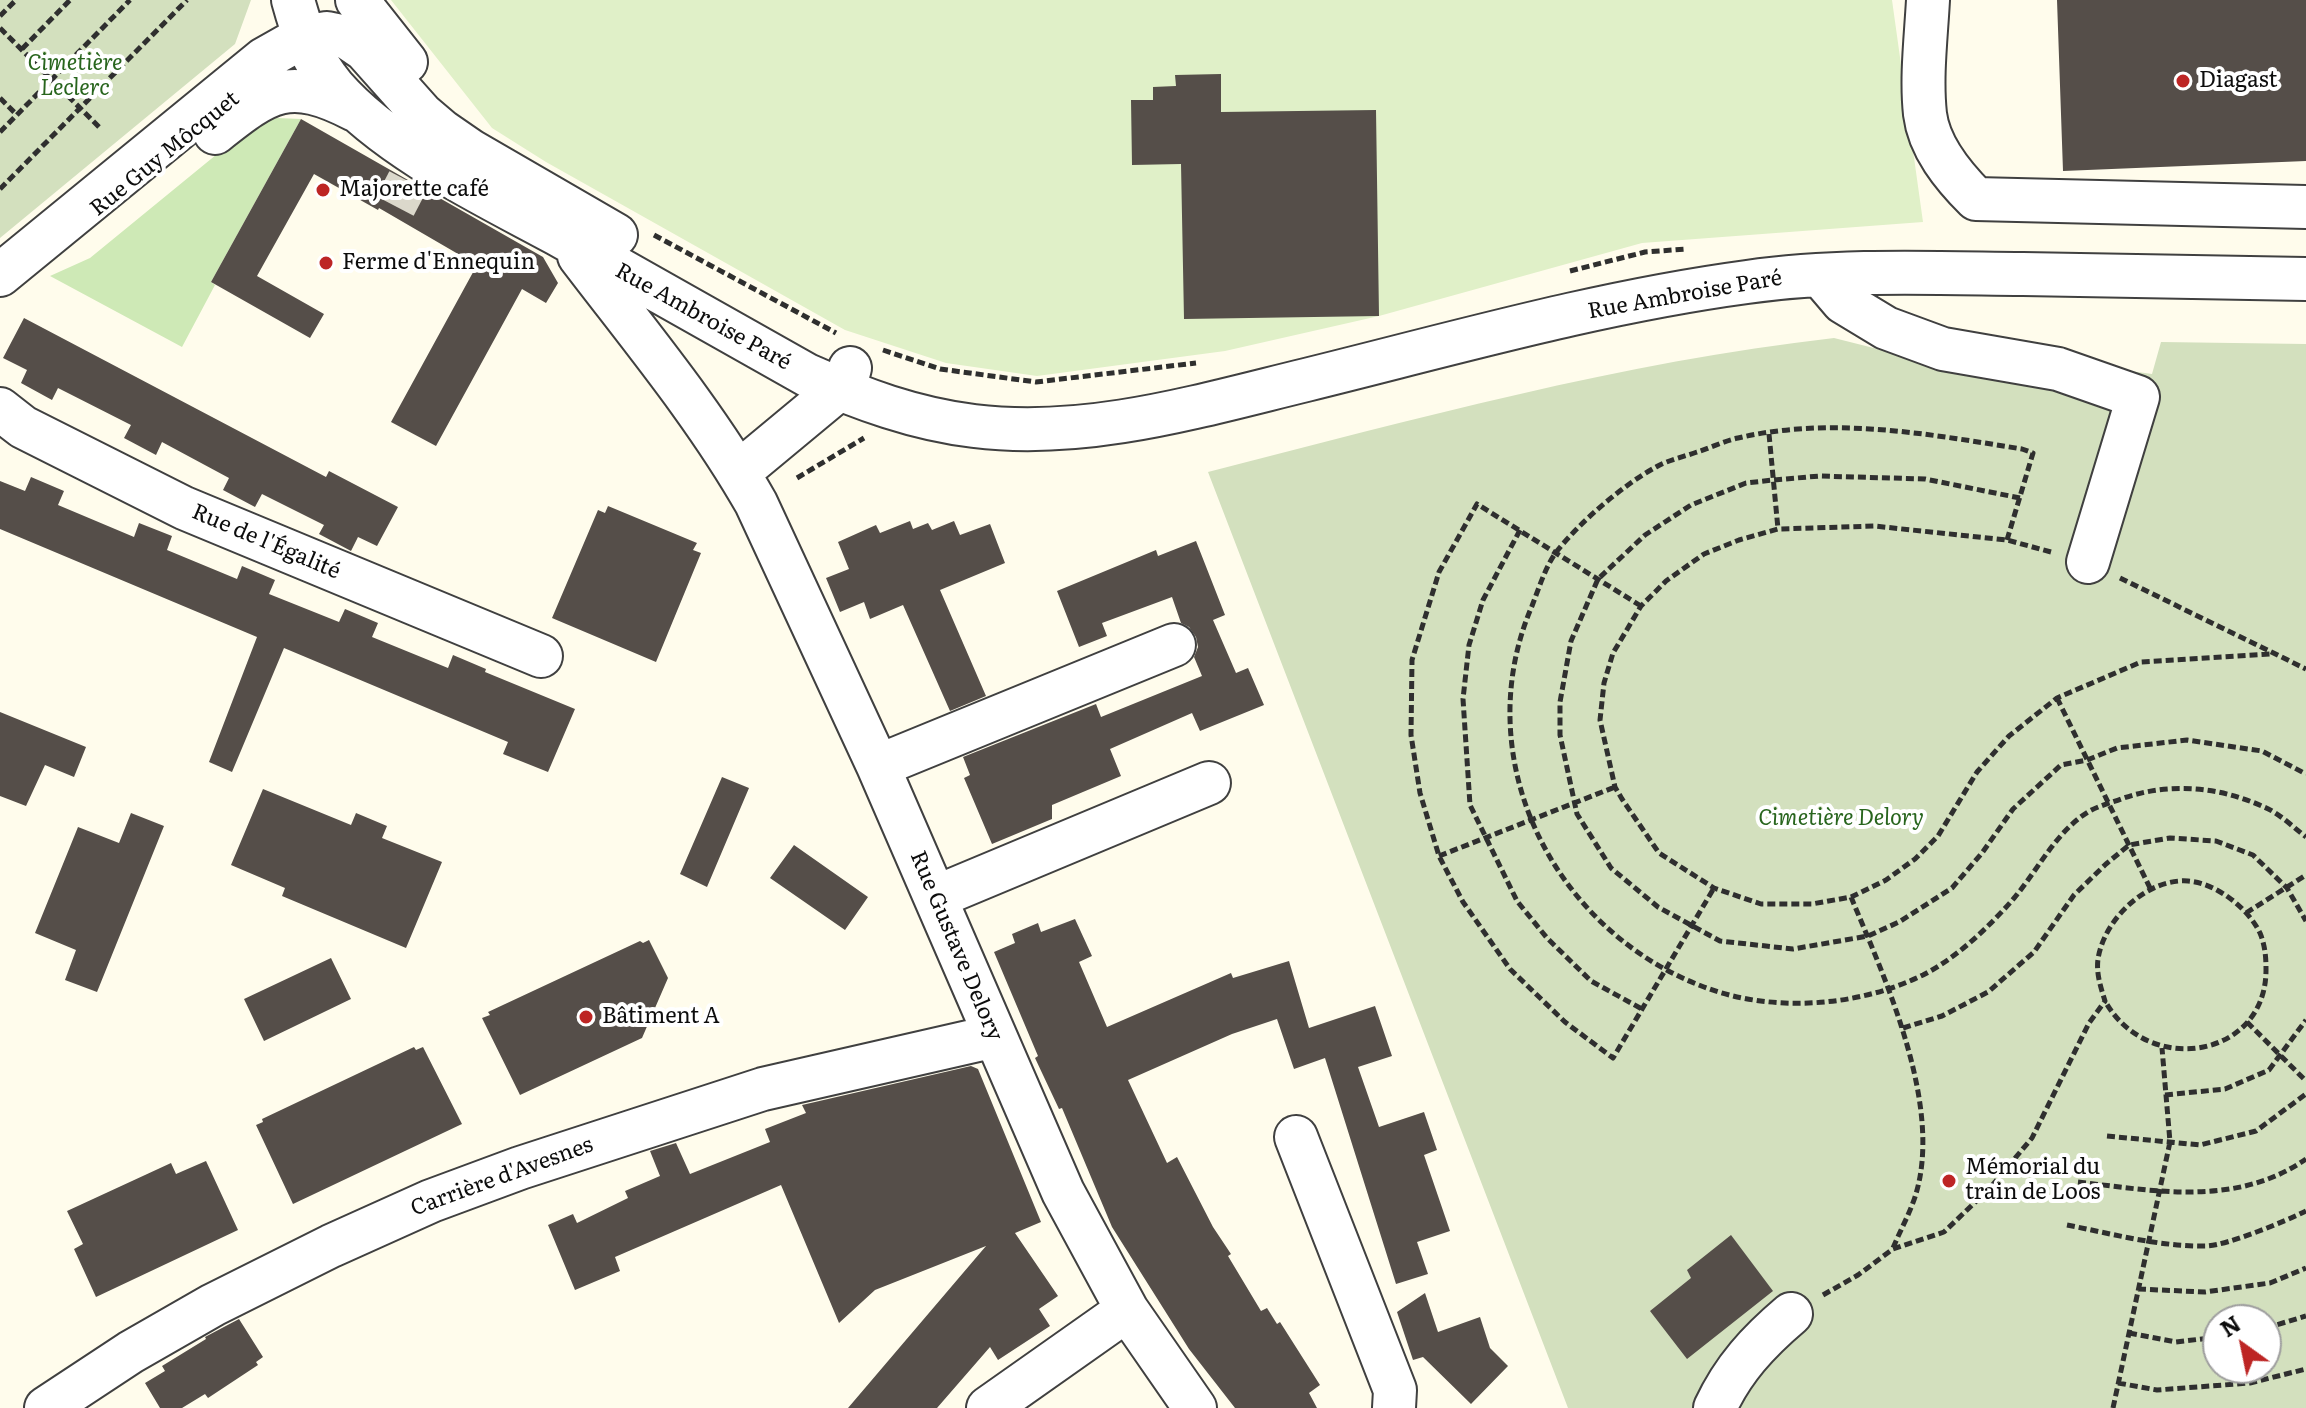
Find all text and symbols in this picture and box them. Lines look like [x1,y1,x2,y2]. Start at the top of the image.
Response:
park label: Cimetière Leclerc [27,51,123,102]
place label: Diagast [2199,68,2277,94]
marker: Diagast [2174,72,2192,90]
street label: Rue Guy Môcquet [85,86,245,222]
place label: Majorette café [339,177,489,203]
marker: Majorette café [314,181,332,199]
place label: Ferme d'Ennequin [342,250,535,276]
marker: Ferme d'Ennequin [317,254,335,272]
street label: Rue Ambroise Paré [610,258,796,376]
street label: Rue Ambroise Paré [1586,265,1784,325]
street label: Rue de l'Égalité [188,499,344,585]
park label: Cimetière Delory [1758,806,1924,832]
street label: Rue Gustave Delory [904,847,1008,1045]
place label: Bâtiment A [602,1004,720,1030]
marker: Bâtiment A [577,1008,595,1026]
street label: Carrière d'Avesnes [407,1132,597,1222]
place label: Mémorial du train de Loos [1965,1155,2100,1206]
marker: Mémorial du train de Loos [1940,1172,1958,1190]
north arrow [2202,1304,2282,1384]
text: N [2213,1306,2246,1344]

